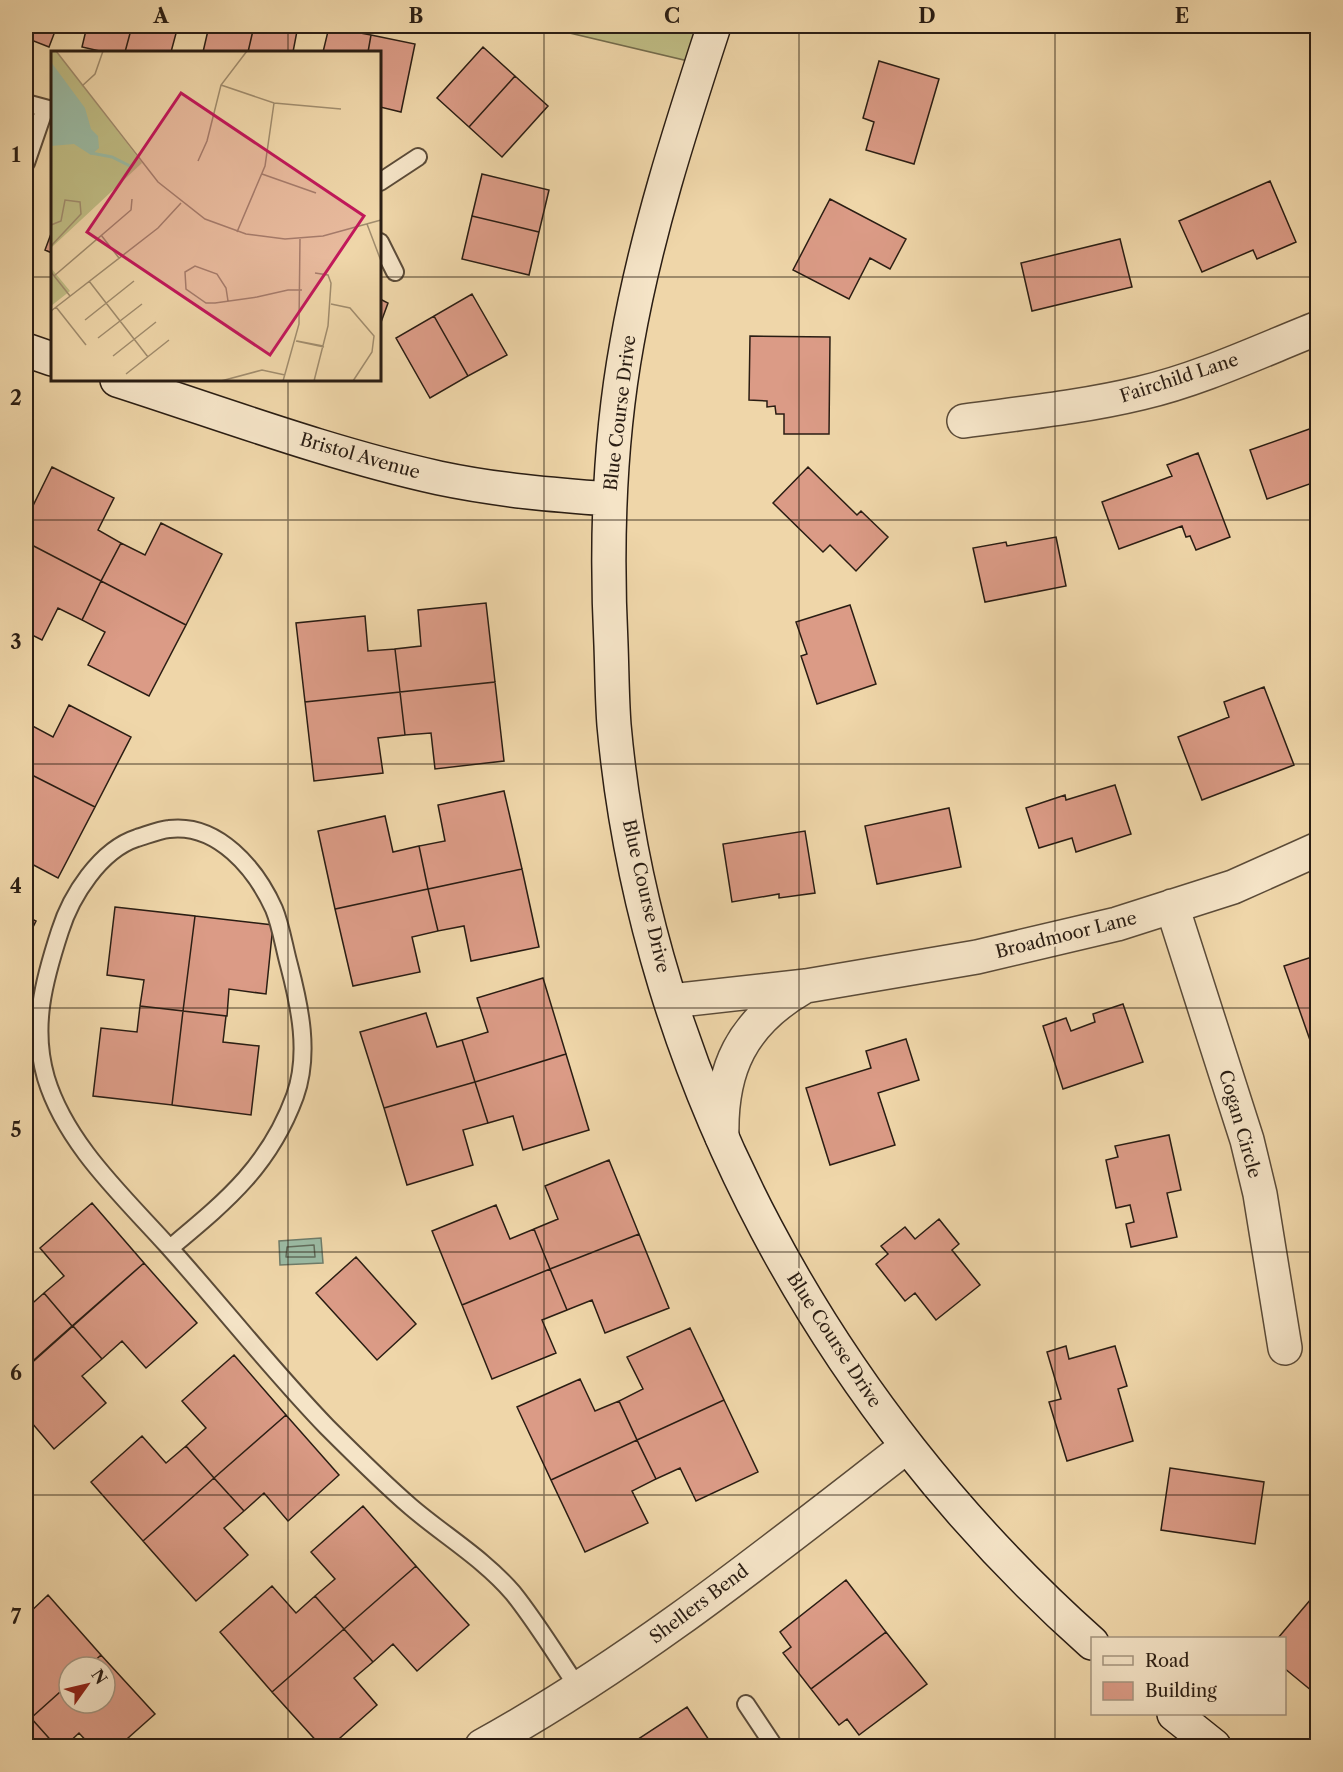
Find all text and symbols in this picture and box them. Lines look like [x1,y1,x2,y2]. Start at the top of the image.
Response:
text: A [152,4,169,28]
text: B [409,4,424,28]
text: C [664,4,680,28]
text: D [918,4,936,28]
text: E [1175,4,1189,28]
inset map [51,51,381,381]
text: 1 [12,143,21,167]
street label: Blue Course Drive [600,334,640,492]
street label: Fairchild Lane [1117,348,1241,408]
text: 2 [10,386,22,410]
street label: Bristol Avenue [297,428,423,484]
text: 3 [10,630,22,654]
street label: Blue Course Drive [618,817,674,975]
text: 4 [10,874,22,898]
street label: Broadmoor Lane [993,907,1139,963]
street label: Cogan Circle [1214,1067,1266,1181]
text: 5 [10,1118,22,1142]
street label: Blue Course Drive [782,1268,886,1412]
text: 6 [10,1361,22,1385]
street label: Shellers Bend [645,1560,753,1648]
text: 7 [11,1605,22,1629]
legend [1091,1637,1286,1715]
text: Road [1145,1650,1190,1672]
north arrow [57,1655,117,1715]
text: N [87,1665,112,1688]
text: Building [1145,1680,1217,1702]

